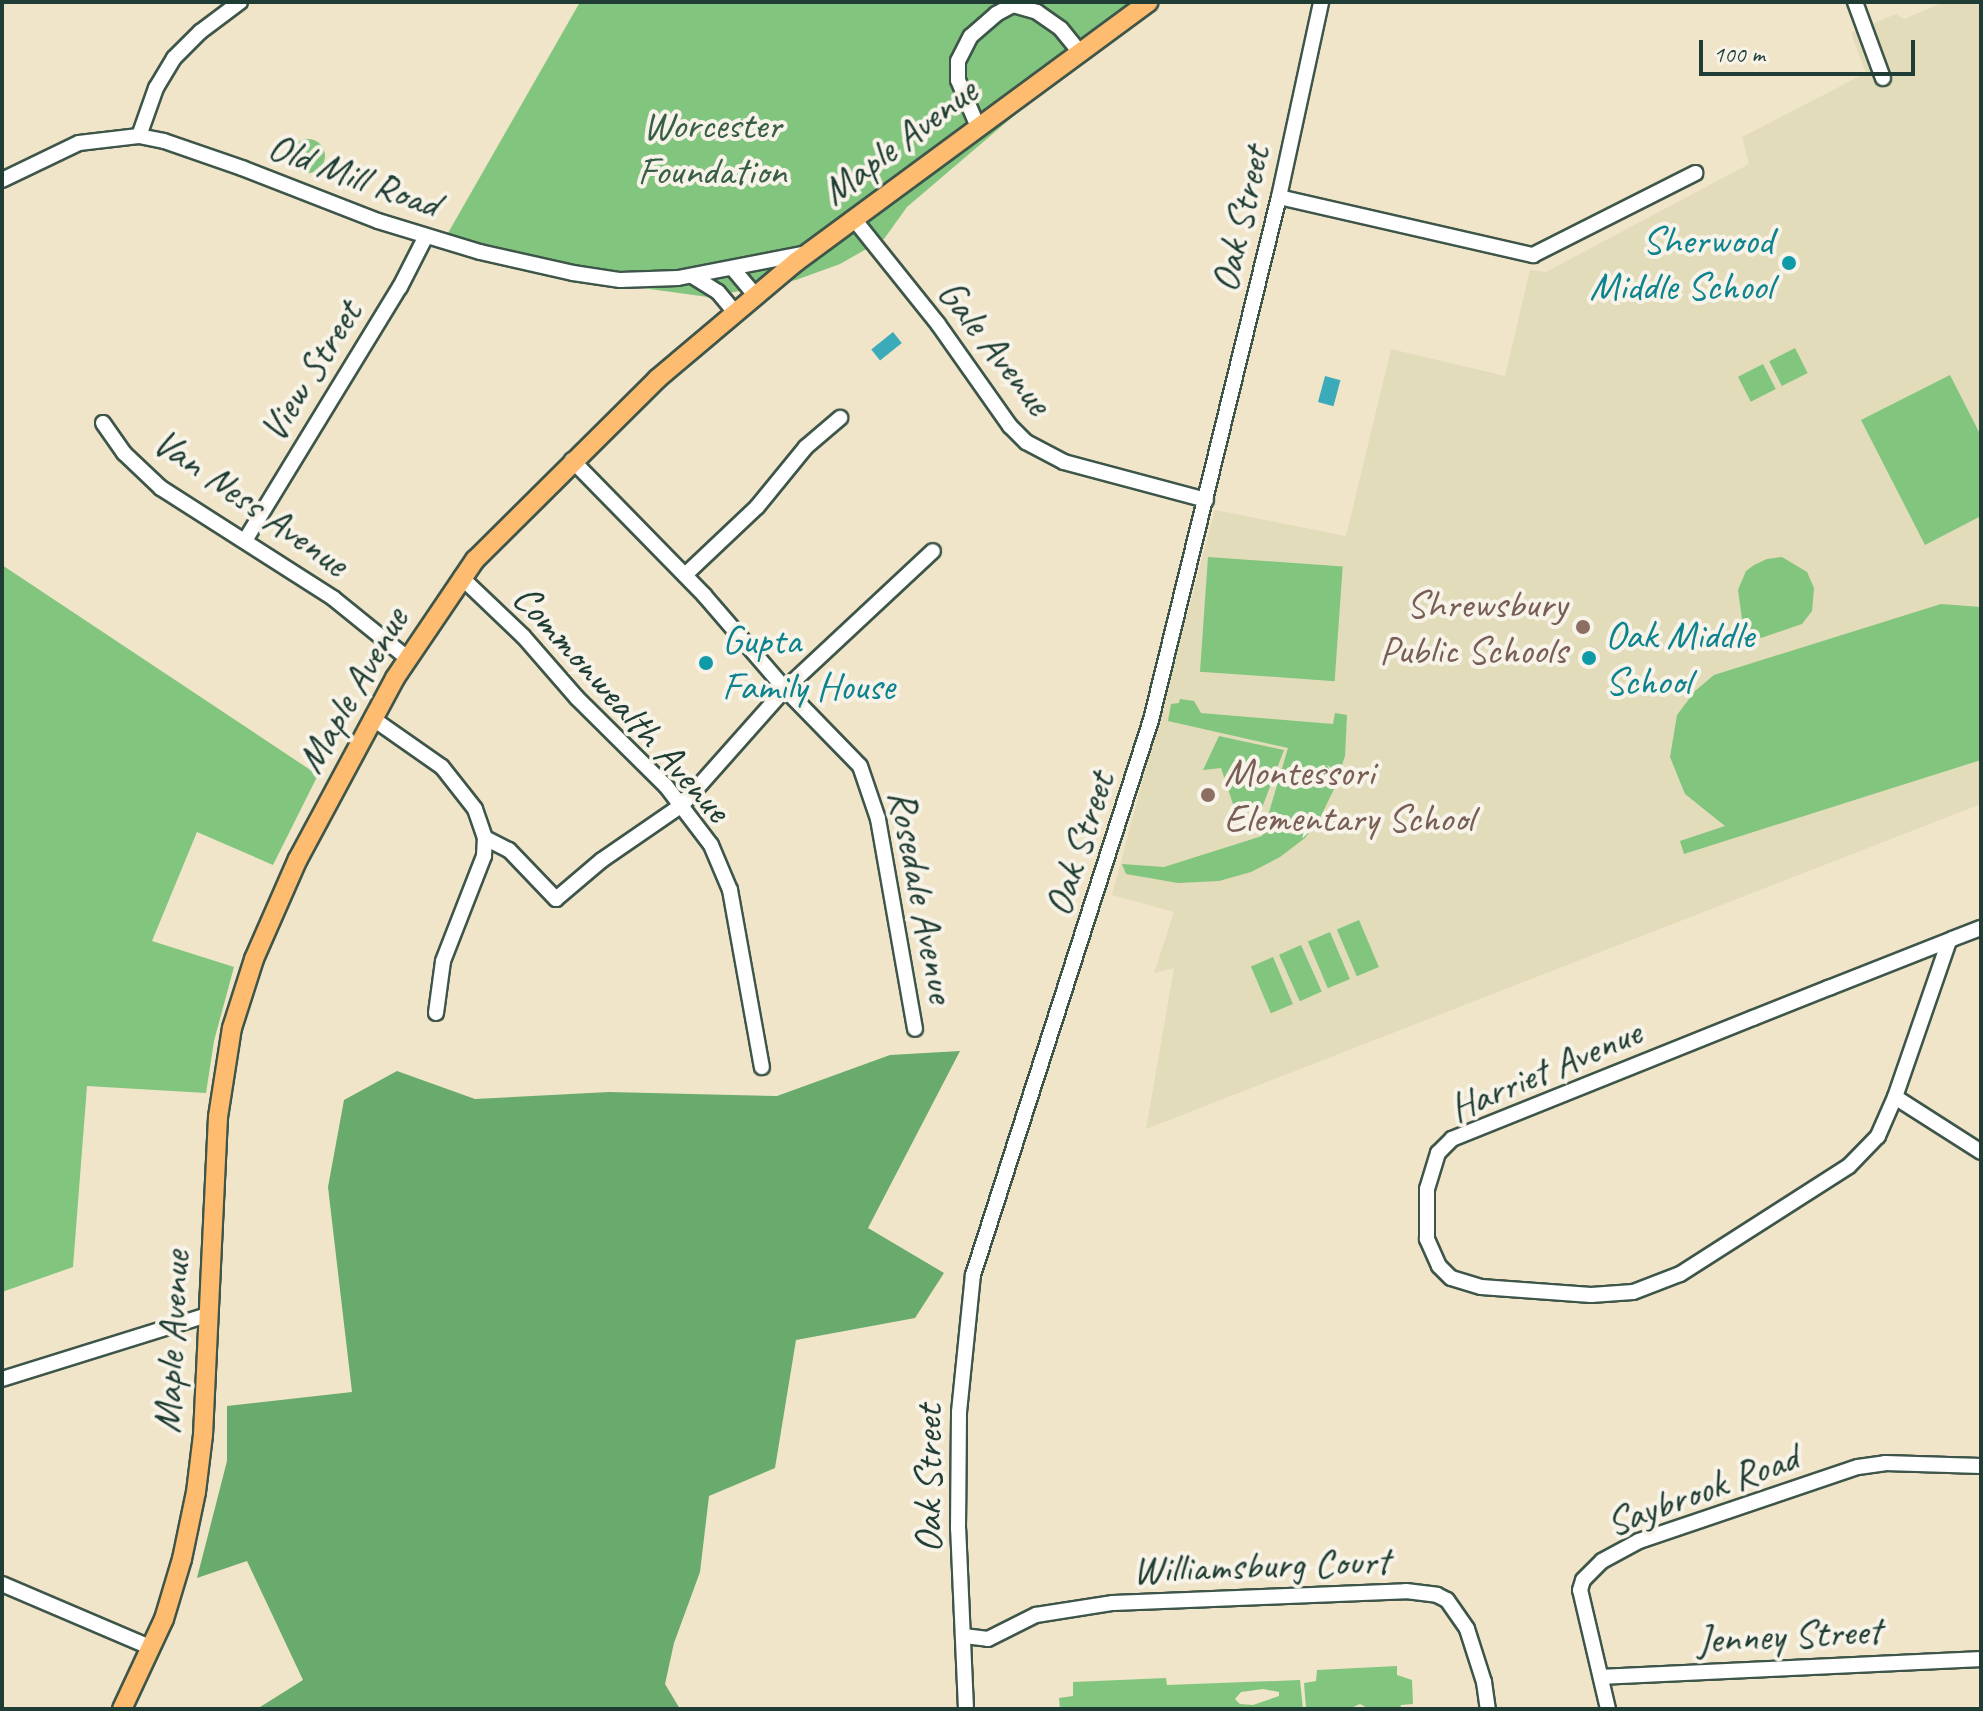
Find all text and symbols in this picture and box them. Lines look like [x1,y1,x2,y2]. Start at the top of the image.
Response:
scale bar [1703,24,1919,74]
text: 100 m [1713,39,1765,69]
street label: Maple Avenue [812,67,986,215]
park label: Worcester Foundation [637,101,787,195]
street label: Old Mill Road [261,122,447,228]
street label: Oak Street [1200,141,1280,297]
place label: Sherwood Middle School [1589,216,1773,310]
marker: Sherwood Middle School [1780,254,1798,272]
street label: Gale Avenue [927,270,1063,424]
street label: View Street [248,291,372,451]
street label: Van Ness Avenue [143,417,359,587]
street label: Commonwealth Avenue [503,574,741,832]
place label: Shrewsbury Public Schools [1379,580,1567,674]
street label: Maple Avenue [286,599,418,781]
place label: Oak Middle School [1605,611,1754,705]
place label: Gupta Family House [722,616,894,710]
marker: Shrewsbury Public Schools [1574,618,1592,636]
marker: Oak Middle School [1580,649,1598,667]
marker: Gupta Family House [697,654,715,672]
place label: Montessori Elementary School [1224,748,1474,842]
street label: Oak Street [1033,766,1125,922]
street label: Rosedale Avenue [878,786,966,1006]
marker: Montessori Elementary School [1199,786,1217,804]
street label: Harriet Avenue [1442,1008,1648,1132]
street label: Maple Avenue [142,1249,200,1435]
street label: Oak Street [904,1405,952,1553]
street label: Saybrook Road [1600,1433,1804,1547]
street label: Williamsburg Court [1132,1537,1390,1593]
street label: Jenney Street [1696,1606,1882,1664]

